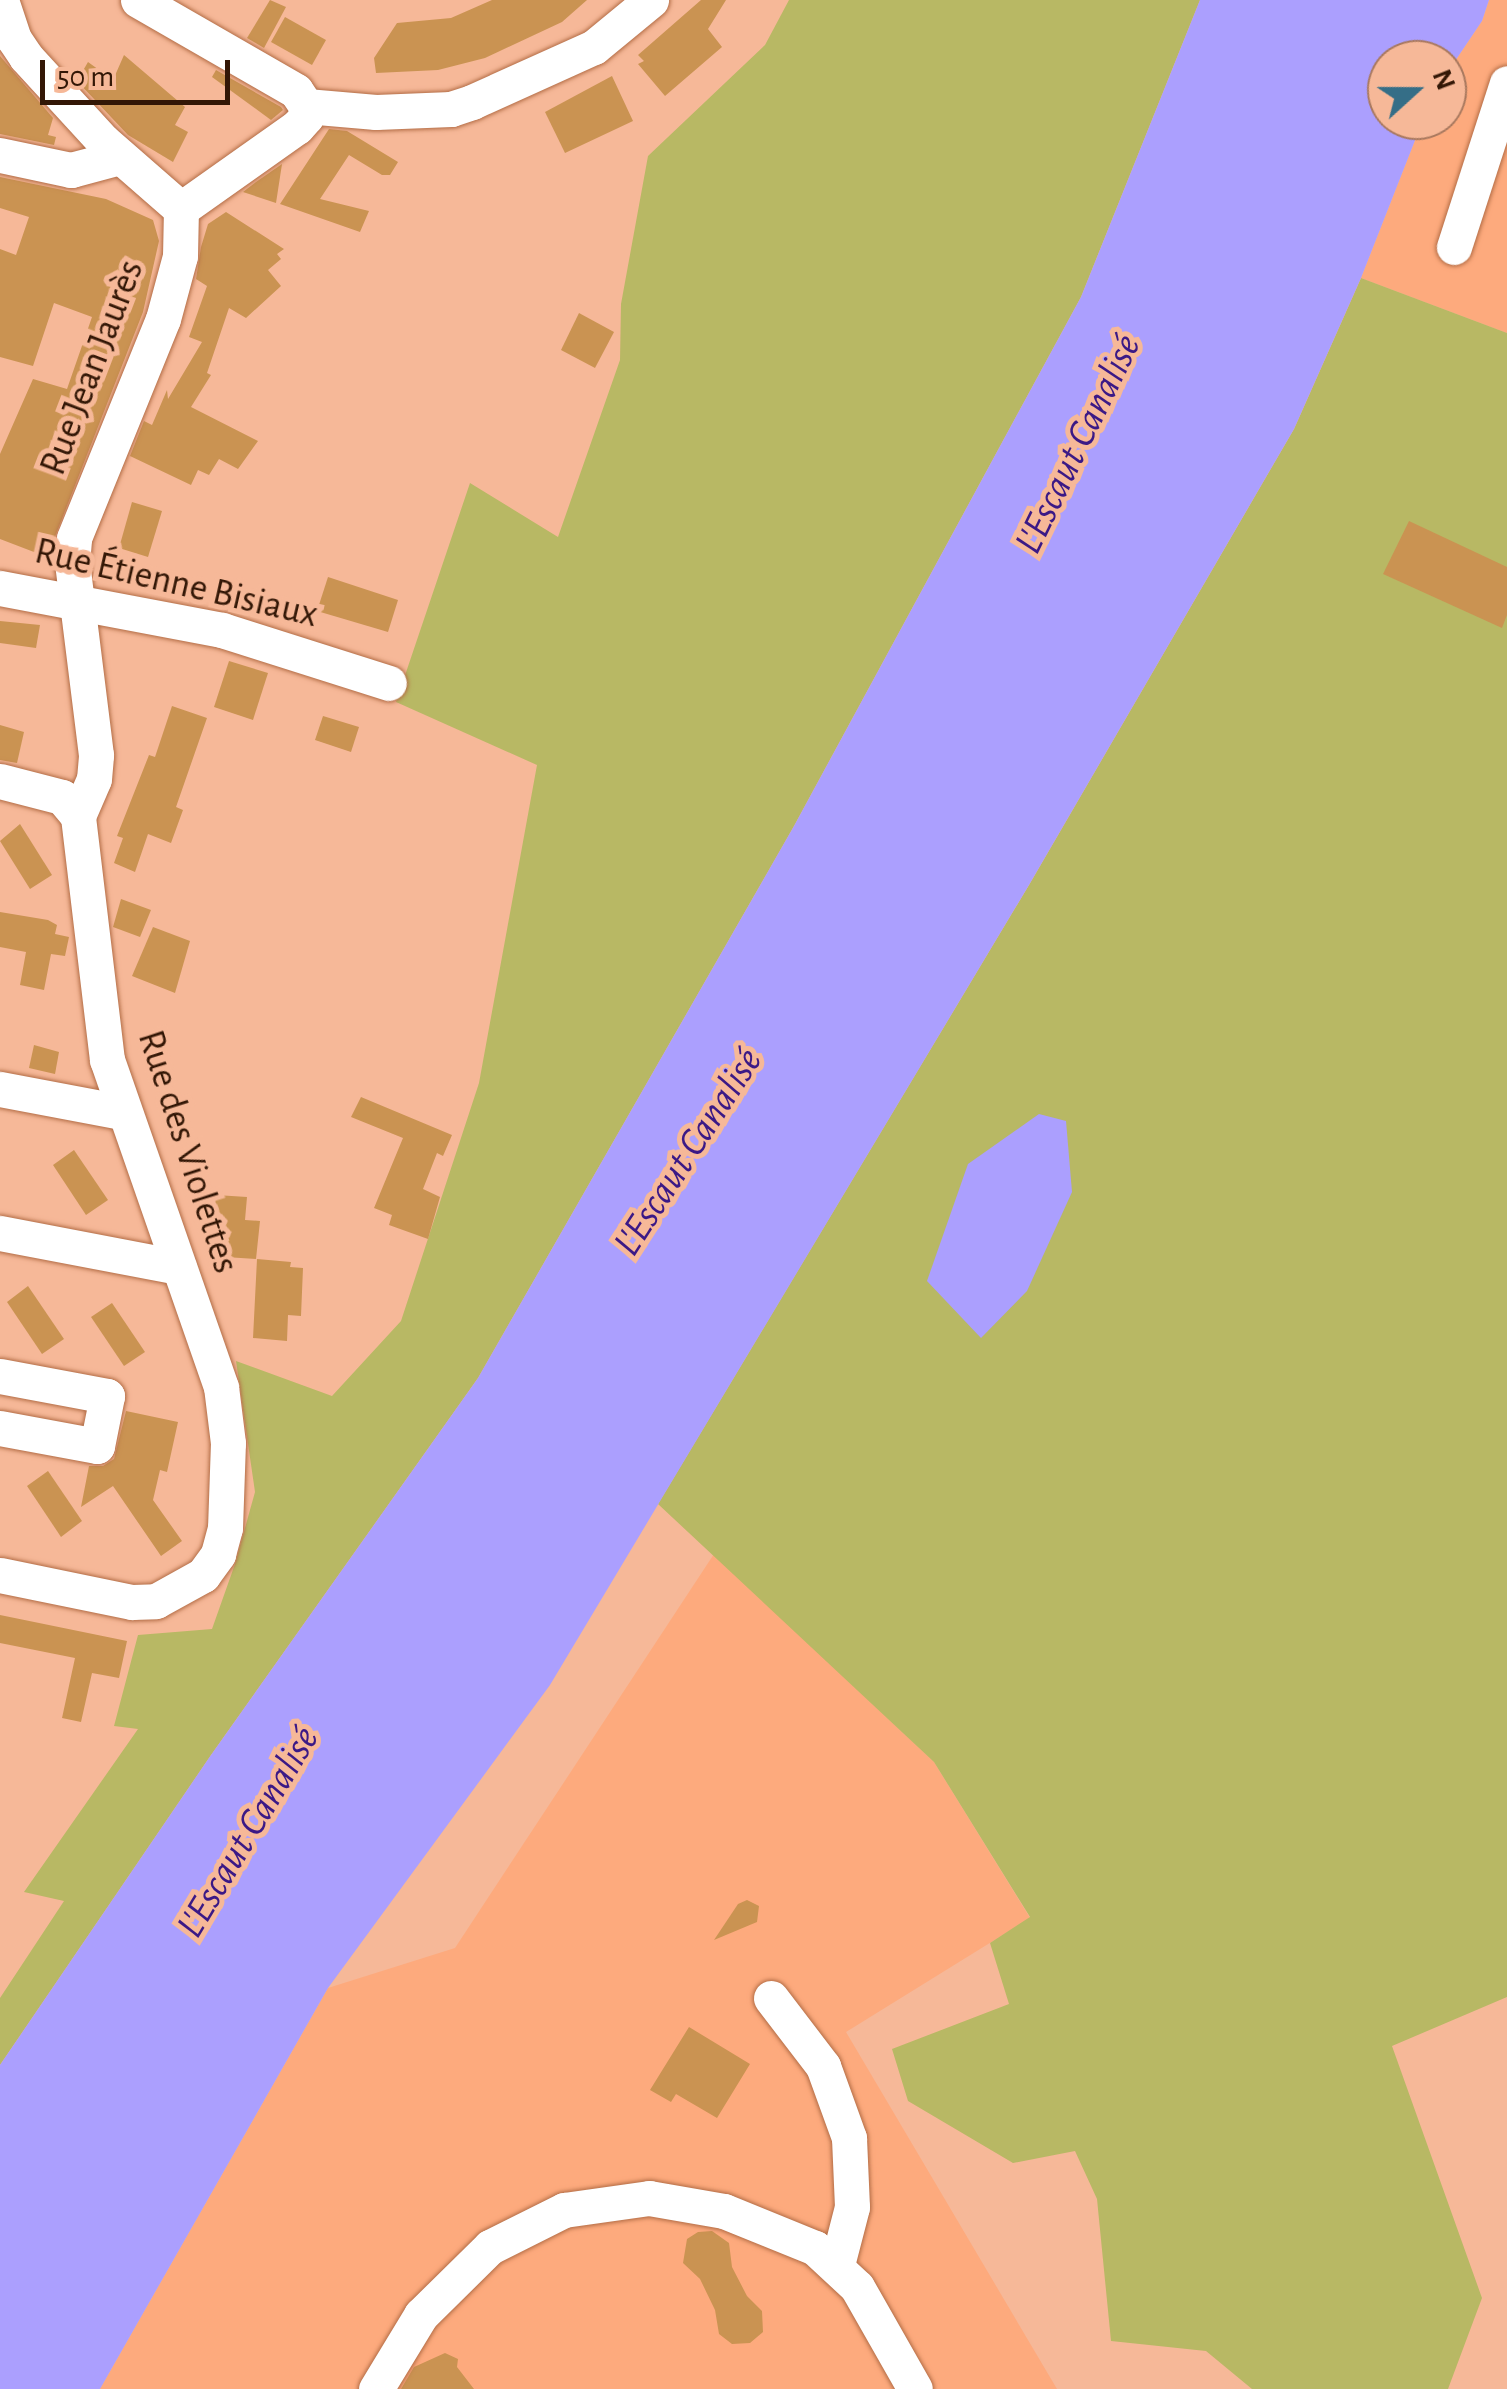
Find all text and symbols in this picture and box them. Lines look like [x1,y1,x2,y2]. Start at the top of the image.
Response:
scale bar [45,40,235,102]
north arrow [1367,40,1467,140]
text: 50 m [57,62,114,92]
text: N [1427,66,1460,94]
street label: Rue Jean Jaurès [31,254,155,482]
water label: L'Escaut Canalisé [1004,327,1152,561]
street label: Rue Étienne Bisiaux [30,529,322,639]
street label: Rue des Violettes [126,1025,248,1279]
water label: L'Escaut Canalisé [603,1039,773,1265]
water label: L'Escaut Canalisé [166,1718,330,1946]

